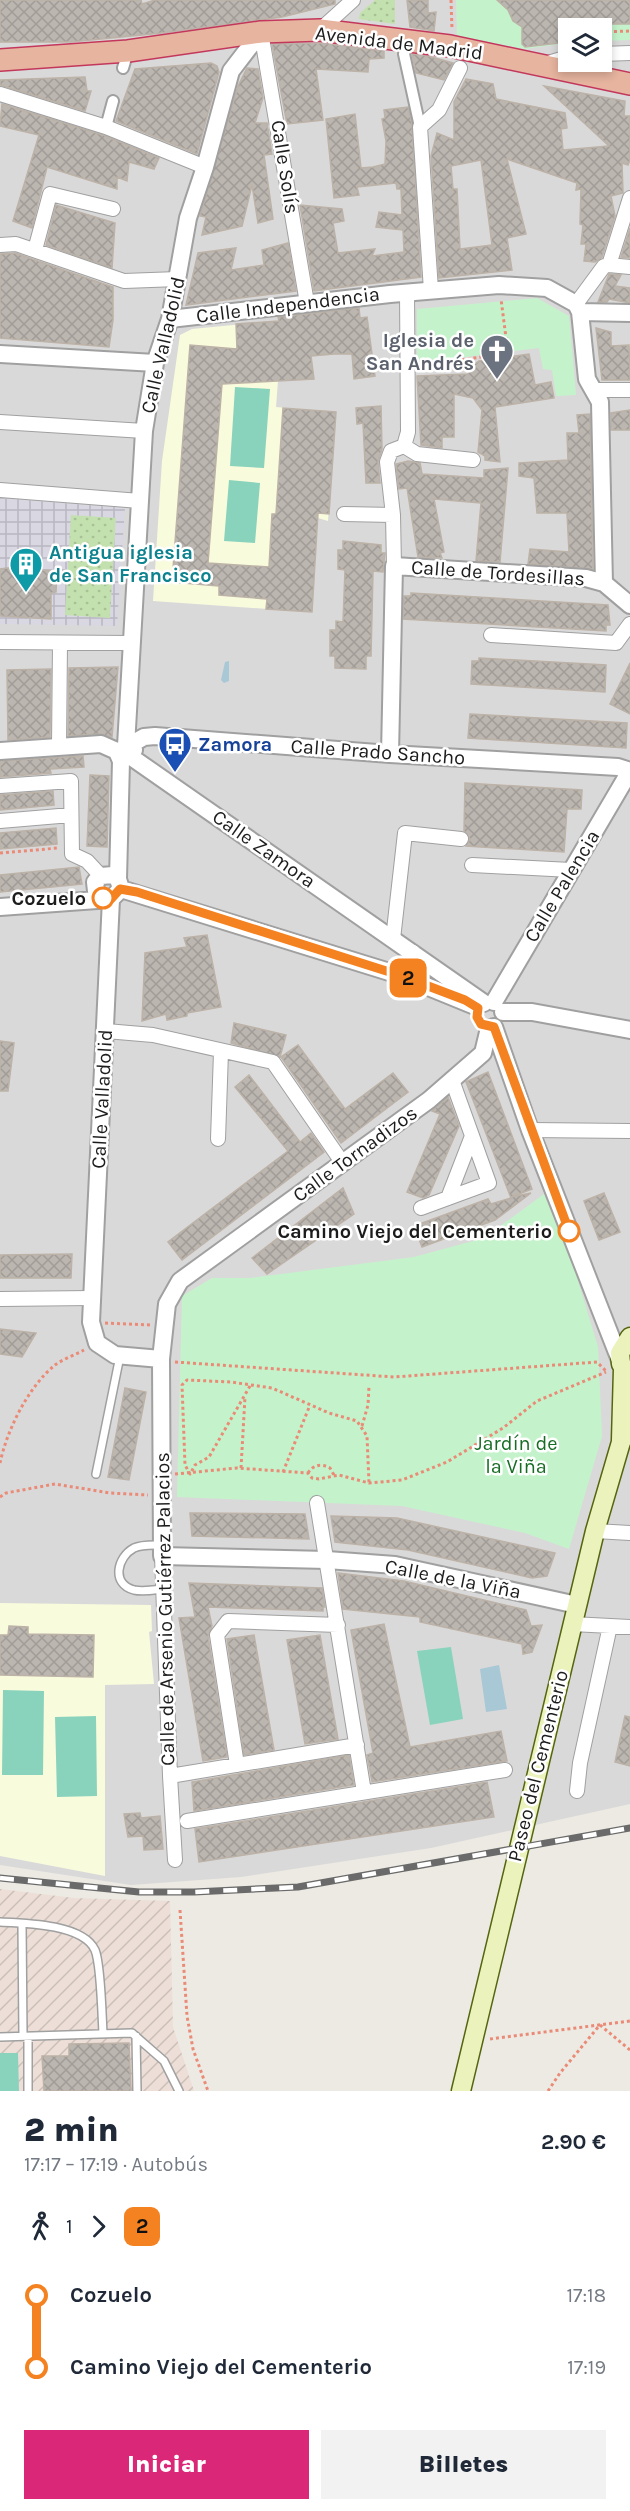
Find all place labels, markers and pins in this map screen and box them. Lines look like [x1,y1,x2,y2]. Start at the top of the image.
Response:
place label: Iglesia de San Andrés [366,329,474,375]
church icon: Iglesia de San Andrés [479,333,515,380]
place label: Antigua iglesia de San Francisco [49,541,211,587]
building icon: Antigua iglesia de San Francisco [8,546,44,593]
bus stop icon: Zamora [157,726,193,773]
place label: Zamora [198,733,272,756]
place label: Cozuelo [12,887,86,910]
marker: Cozuelo [92,887,114,909]
place label: Camino Viejo del Cementerio [277,1220,552,1243]
marker: Camino Viejo del Cementerio [558,1220,580,1242]

